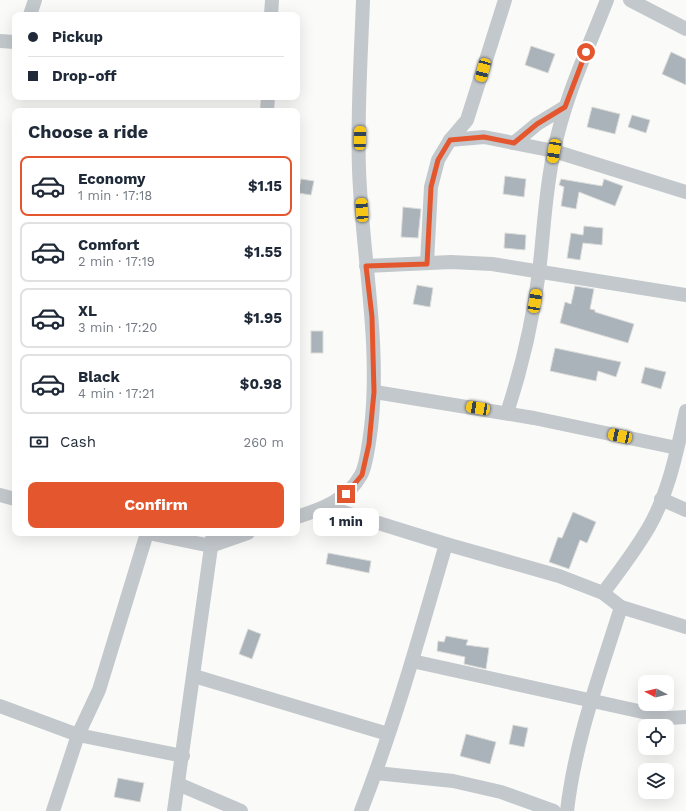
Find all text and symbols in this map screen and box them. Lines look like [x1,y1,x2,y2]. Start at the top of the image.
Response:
text: Pickup [52,28,103,46]
route start [577,43,595,61]
car [474,57,492,83]
text: Drop-off [52,67,117,85]
text: Choose a ride [28,121,148,142]
car [354,126,366,150]
car [546,138,562,164]
icon: car [30,168,66,204]
text: Economy [78,170,145,188]
text: $1.15 [248,177,282,195]
text: 1 min · 17:18 [78,188,152,203]
car [355,198,369,222]
icon: car [30,234,66,270]
text: Comfort [78,236,139,254]
text: $1.55 [244,243,282,261]
text: 2 min · 17:19 [78,254,155,269]
car [527,288,543,314]
icon: car [30,300,66,336]
text: XL [78,302,97,320]
text: $1.95 [244,309,282,327]
text: 3 min · 17:20 [78,320,157,335]
icon: car [30,366,66,402]
text: Black [78,368,120,386]
text: $0.98 [240,375,282,393]
text: 4 min · 17:21 [78,386,155,401]
car [465,400,491,416]
car [607,428,633,444]
icon: cash [28,431,50,453]
text: Cash [60,433,96,451]
text: 260 m [244,435,284,450]
button: Confirm [28,482,284,528]
route end [337,485,355,503]
callout: 1 min [313,508,379,536]
text: 1 min [329,514,363,529]
north arrow [638,675,674,711]
map controls [638,675,674,799]
button: locate [638,719,674,755]
button: layers [638,763,674,799]

